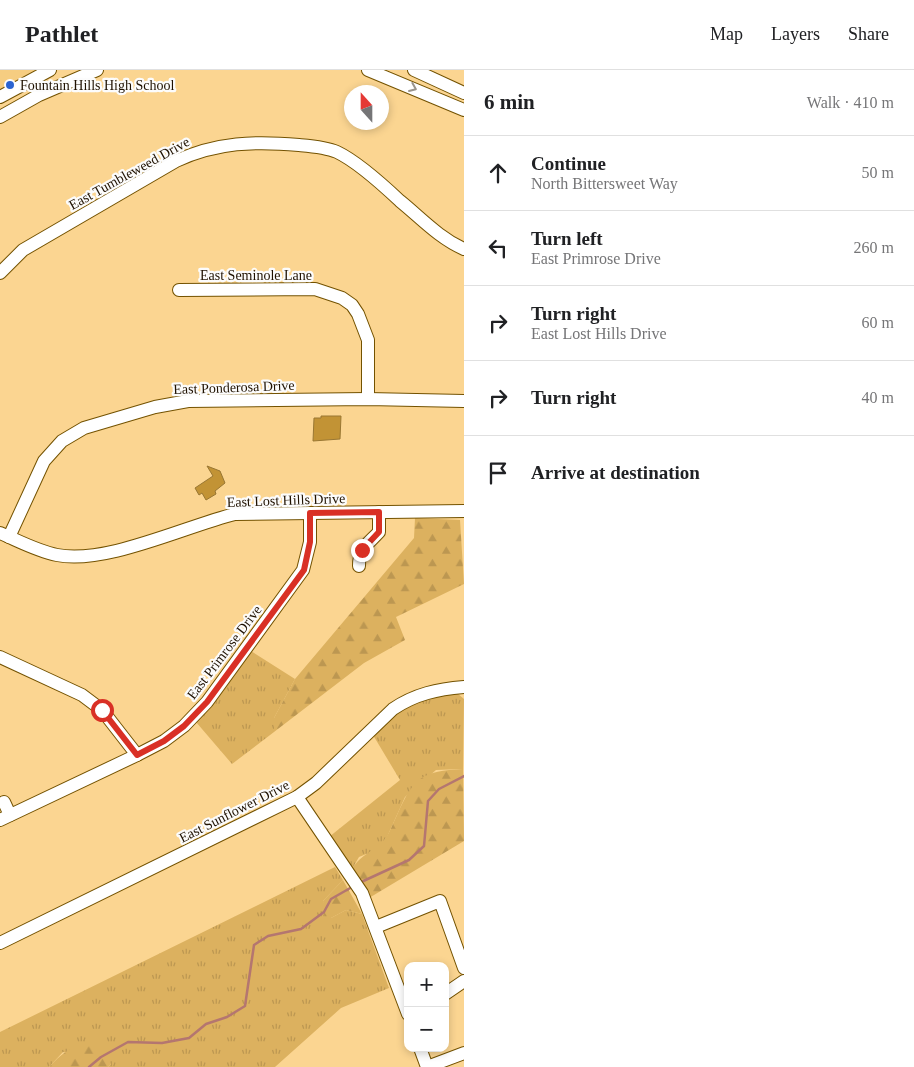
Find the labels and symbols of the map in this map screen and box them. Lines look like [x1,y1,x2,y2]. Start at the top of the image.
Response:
place label: Fountain Hills High School [20,78,175,93]
marker: Fountain Hills High School [4,79,16,91]
one-way arrow [408,82,417,92]
north arrow [344,85,389,130]
street label: East Tumbleweed Drive [66,134,192,213]
street label: East Seminole Lane [200,268,312,283]
street label: East Ponderosa Drive [173,378,295,397]
street label: East Lost Hills Drive [226,491,346,510]
route end [351,539,374,562]
street label: East Primrose Drive [184,602,265,702]
route start [91,699,114,722]
street label: East Sunflower Drive [177,777,292,846]

